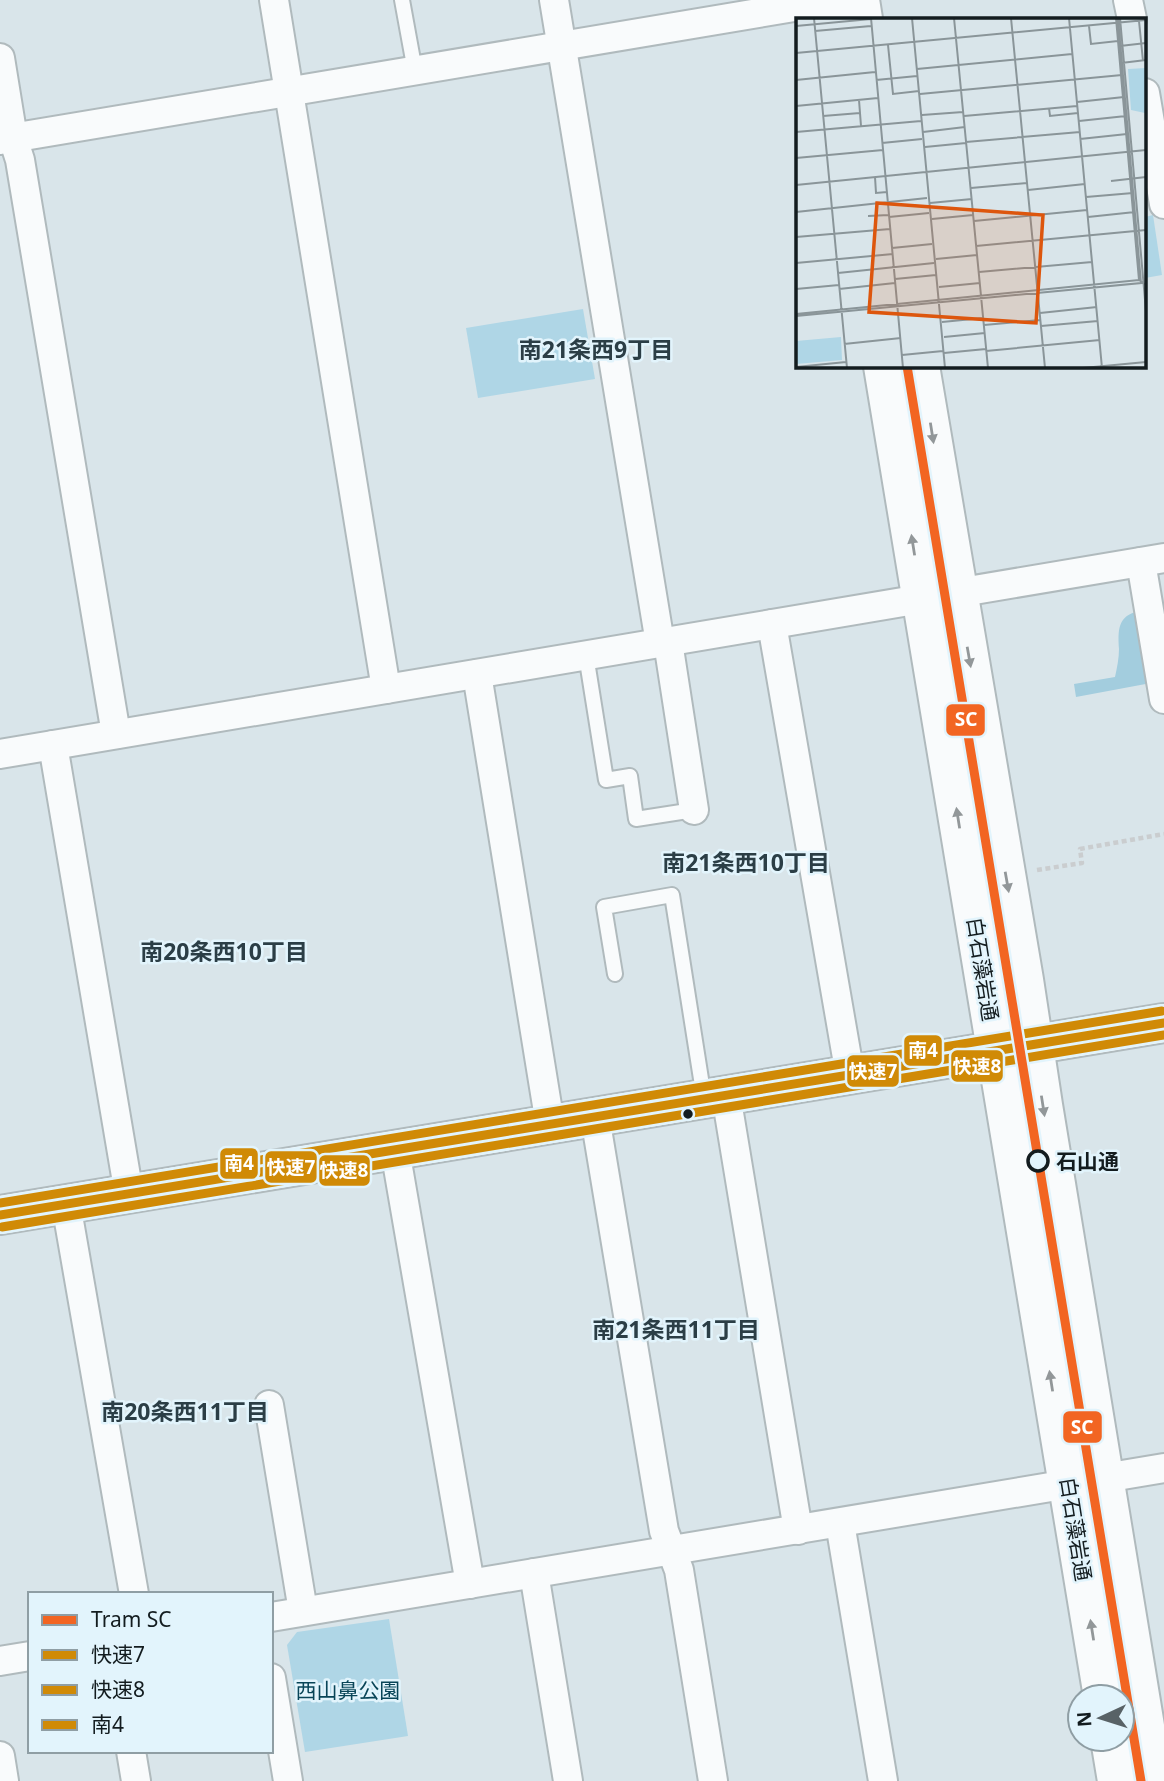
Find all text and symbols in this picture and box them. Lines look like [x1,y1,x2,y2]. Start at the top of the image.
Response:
inset map [796,18,1146,368]
district label: 南21条西9丁目 [519,333,673,365]
one-way arrow [927,422,938,444]
one-way arrow [907,534,918,556]
one-way arrow [964,647,975,669]
line badge: SC [945,703,986,737]
text: SC [955,706,977,732]
one-way arrow [952,807,963,829]
district label: 南21条西10丁目 [662,846,830,878]
one-way arrow [1002,871,1013,893]
street label: 白石藻岩通 [961,915,1005,1023]
district label: 南20条西10丁目 [140,935,308,967]
line badge: 南4 [903,1034,943,1067]
text: 南4 [908,1037,938,1063]
line badge: 快速8 [950,1049,1004,1083]
text: 快速8 [953,1053,1002,1079]
line badge: 快速7 [846,1054,900,1088]
text: 快速7 [849,1058,898,1084]
one-way arrow [1038,1095,1049,1117]
unlabelled marker [681,1107,695,1121]
line badge: 南4 [219,1147,259,1180]
place label: 石山通 [1056,1147,1119,1175]
text: 南4 [224,1150,254,1176]
line badge: 快速7 [264,1150,318,1184]
marker: 石山通 [1027,1150,1049,1172]
text: 快速7 [267,1154,316,1180]
line badge: 快速8 [318,1154,371,1187]
text: 快速8 [320,1157,369,1183]
district label: 南21条西11丁目 [592,1313,760,1345]
one-way arrow [1045,1370,1056,1392]
district label: 南20条西11丁目 [101,1395,269,1427]
line badge: SC [1062,1410,1103,1444]
text: SC [1071,1414,1093,1440]
street label: 白石藻岩通 [1054,1475,1098,1583]
legend [28,1592,273,1753]
text: Tram SC [91,1605,172,1633]
one-way arrow [1086,1619,1097,1641]
text: 快速7 [91,1640,145,1668]
text: 快速8 [91,1675,145,1703]
park label: 西山鼻公園 [296,1676,401,1704]
north arrow [1066,1683,1136,1753]
text: 南4 [91,1710,124,1738]
text: N [1071,1711,1098,1728]

